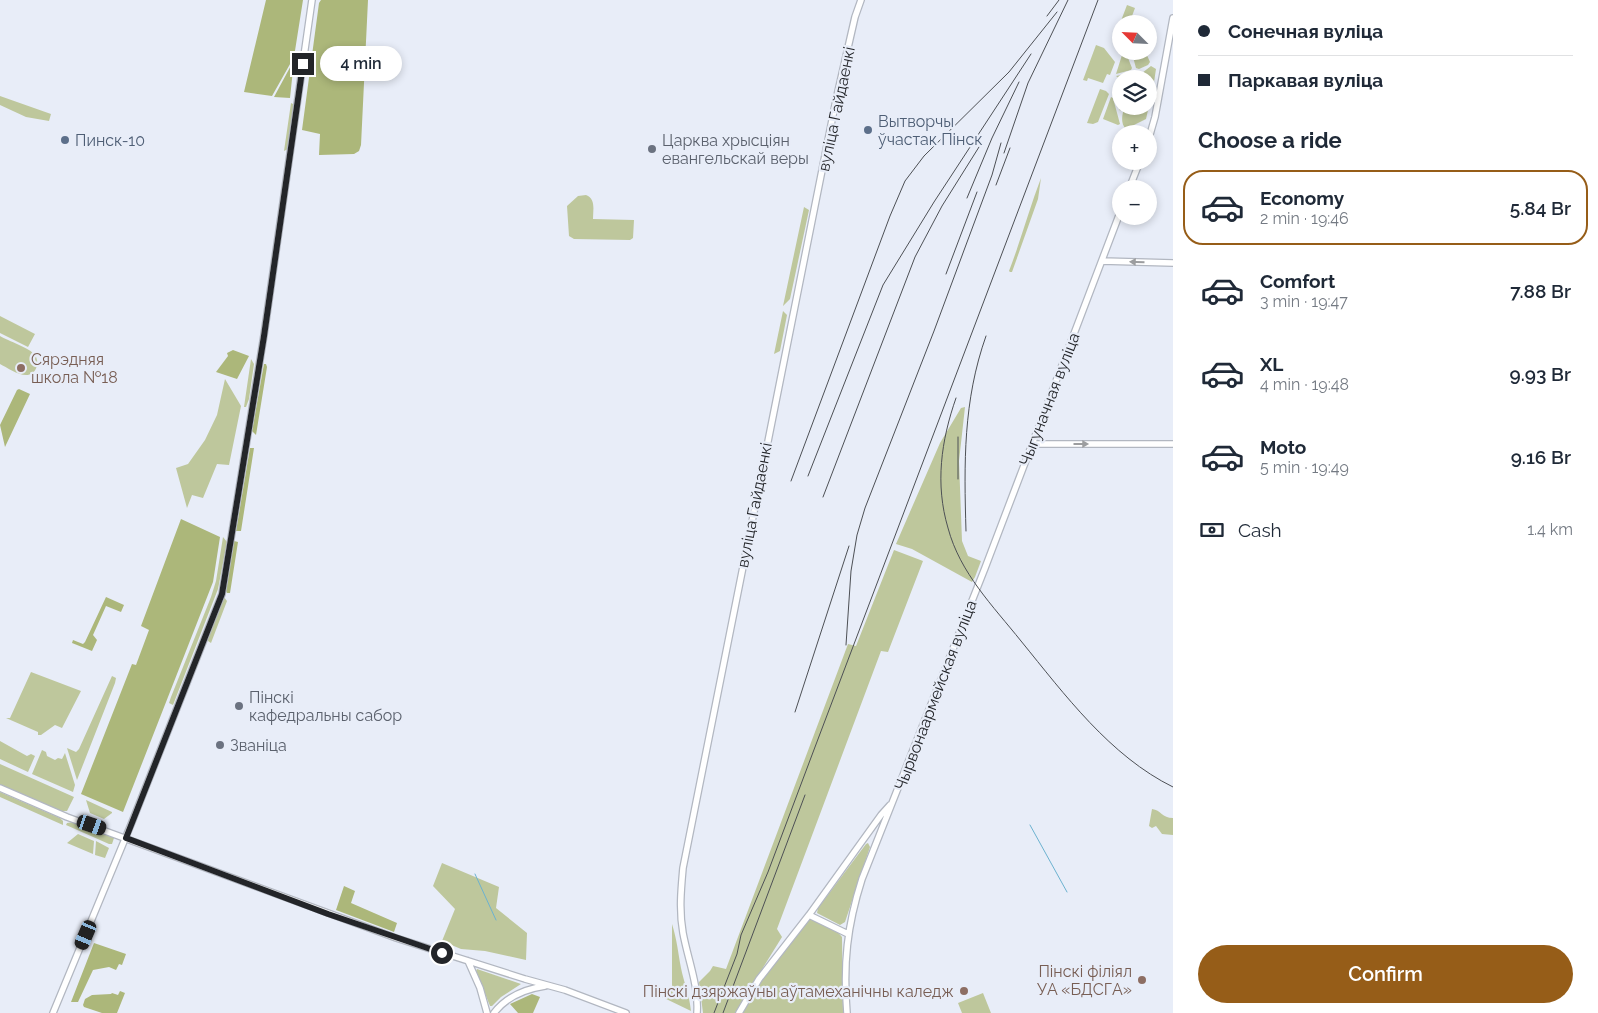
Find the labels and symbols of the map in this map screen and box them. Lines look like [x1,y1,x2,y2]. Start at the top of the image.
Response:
north arrow [1112,15,1158,60]
street label: вуліца Гайдаенкі [814,45,859,173]
callout: 4 min [320,46,403,82]
route end [292,53,314,75]
place label: Вытворчы ўчастак Пінск [878,112,982,149]
marker: Вытворчы ўчастак Пінск [862,124,874,136]
place label: Пинск-10 [75,131,145,150]
place label: Царква хрысціян евангельскай веры [662,131,809,168]
marker: Пинск-10 [59,134,71,146]
marker: Царква хрысціян евангельскай веры [646,143,658,155]
one-way arrow [1129,258,1145,266]
street label: Чыгуначная вуліца [1015,330,1084,468]
place label: Сярэдняя школа №18 [31,350,118,387]
marker: Сярэдняя школа №18 [15,362,27,374]
one-way arrow [1073,440,1089,448]
street label: вуліца Гайдаенкі [733,441,776,569]
street label: Чырвонаармейская вуліца [890,598,981,793]
place label: Пінскі кафедральны сабор [249,688,402,725]
marker: Пінскі кафедральны сабор [233,700,245,712]
place label: Званіца [230,736,287,755]
marker: Званіца [214,739,226,751]
car [75,813,108,837]
car [73,918,98,952]
route start [431,942,453,964]
place label: Пінскі філіял УА «БДСГА» [1037,962,1132,999]
marker: Пінскі філіял УА «БДСГА» [1136,974,1148,986]
place label: Пінскі дзяржаўны аўтамеханічны каледж [643,982,954,1001]
marker: Пінскі дзяржаўны аўтамеханічны каледж [958,985,970,997]

